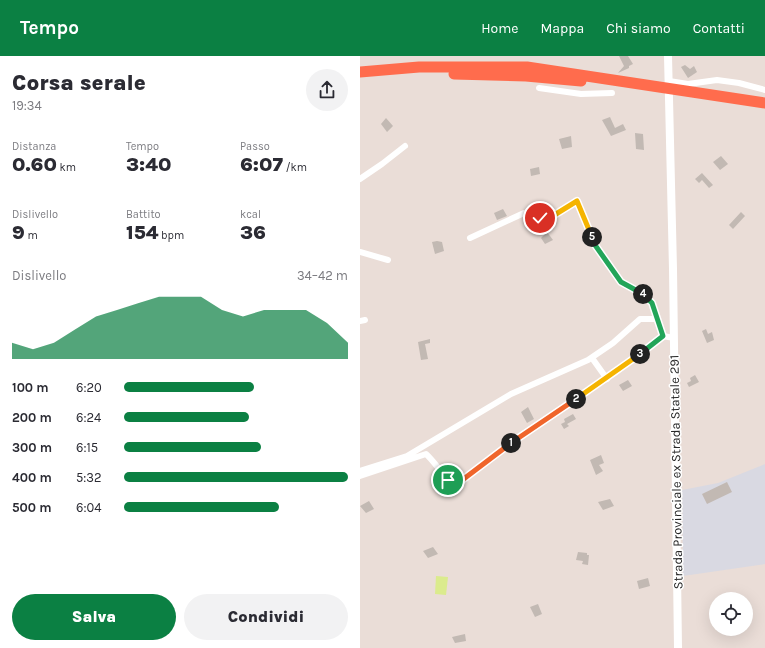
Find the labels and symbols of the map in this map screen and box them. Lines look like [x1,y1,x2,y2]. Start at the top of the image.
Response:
pin [523,201,557,235]
pin: 5 [582,227,602,247]
pin: 4 [633,284,653,304]
pin: 3 [630,344,650,364]
street label: Strada Provinciale ex Strada Statale 291 [666,355,686,589]
pin: 2 [566,389,586,409]
pin: 1 [501,433,521,453]
pin [431,463,465,497]

